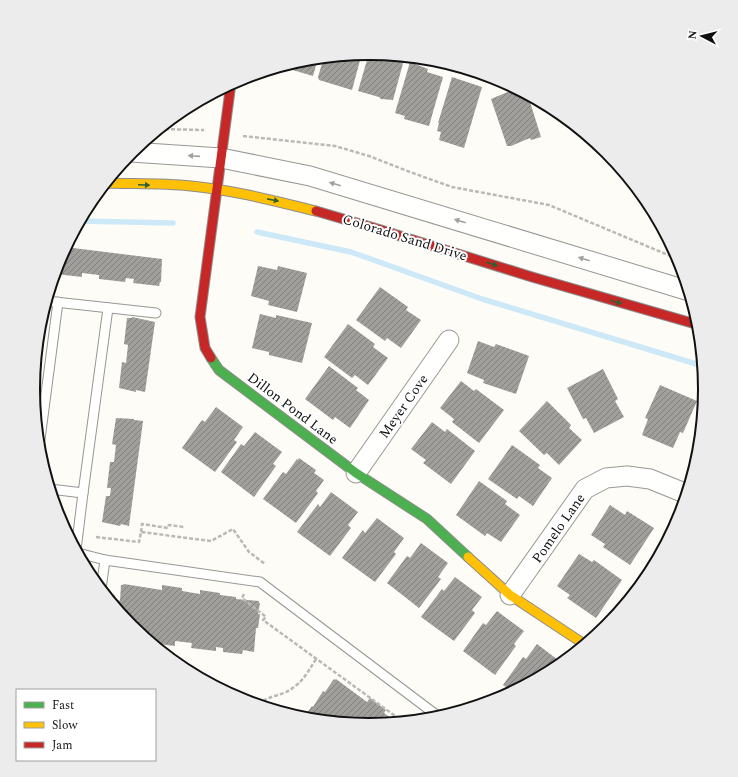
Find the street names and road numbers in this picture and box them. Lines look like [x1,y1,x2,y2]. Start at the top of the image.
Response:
street label: Colorado Sand Drive [340,209,470,266]
street label: Dillon Pond Lane [243,367,343,450]
street label: Meyer Cove [374,370,433,443]
street label: Pomelo Lane [527,489,590,567]

